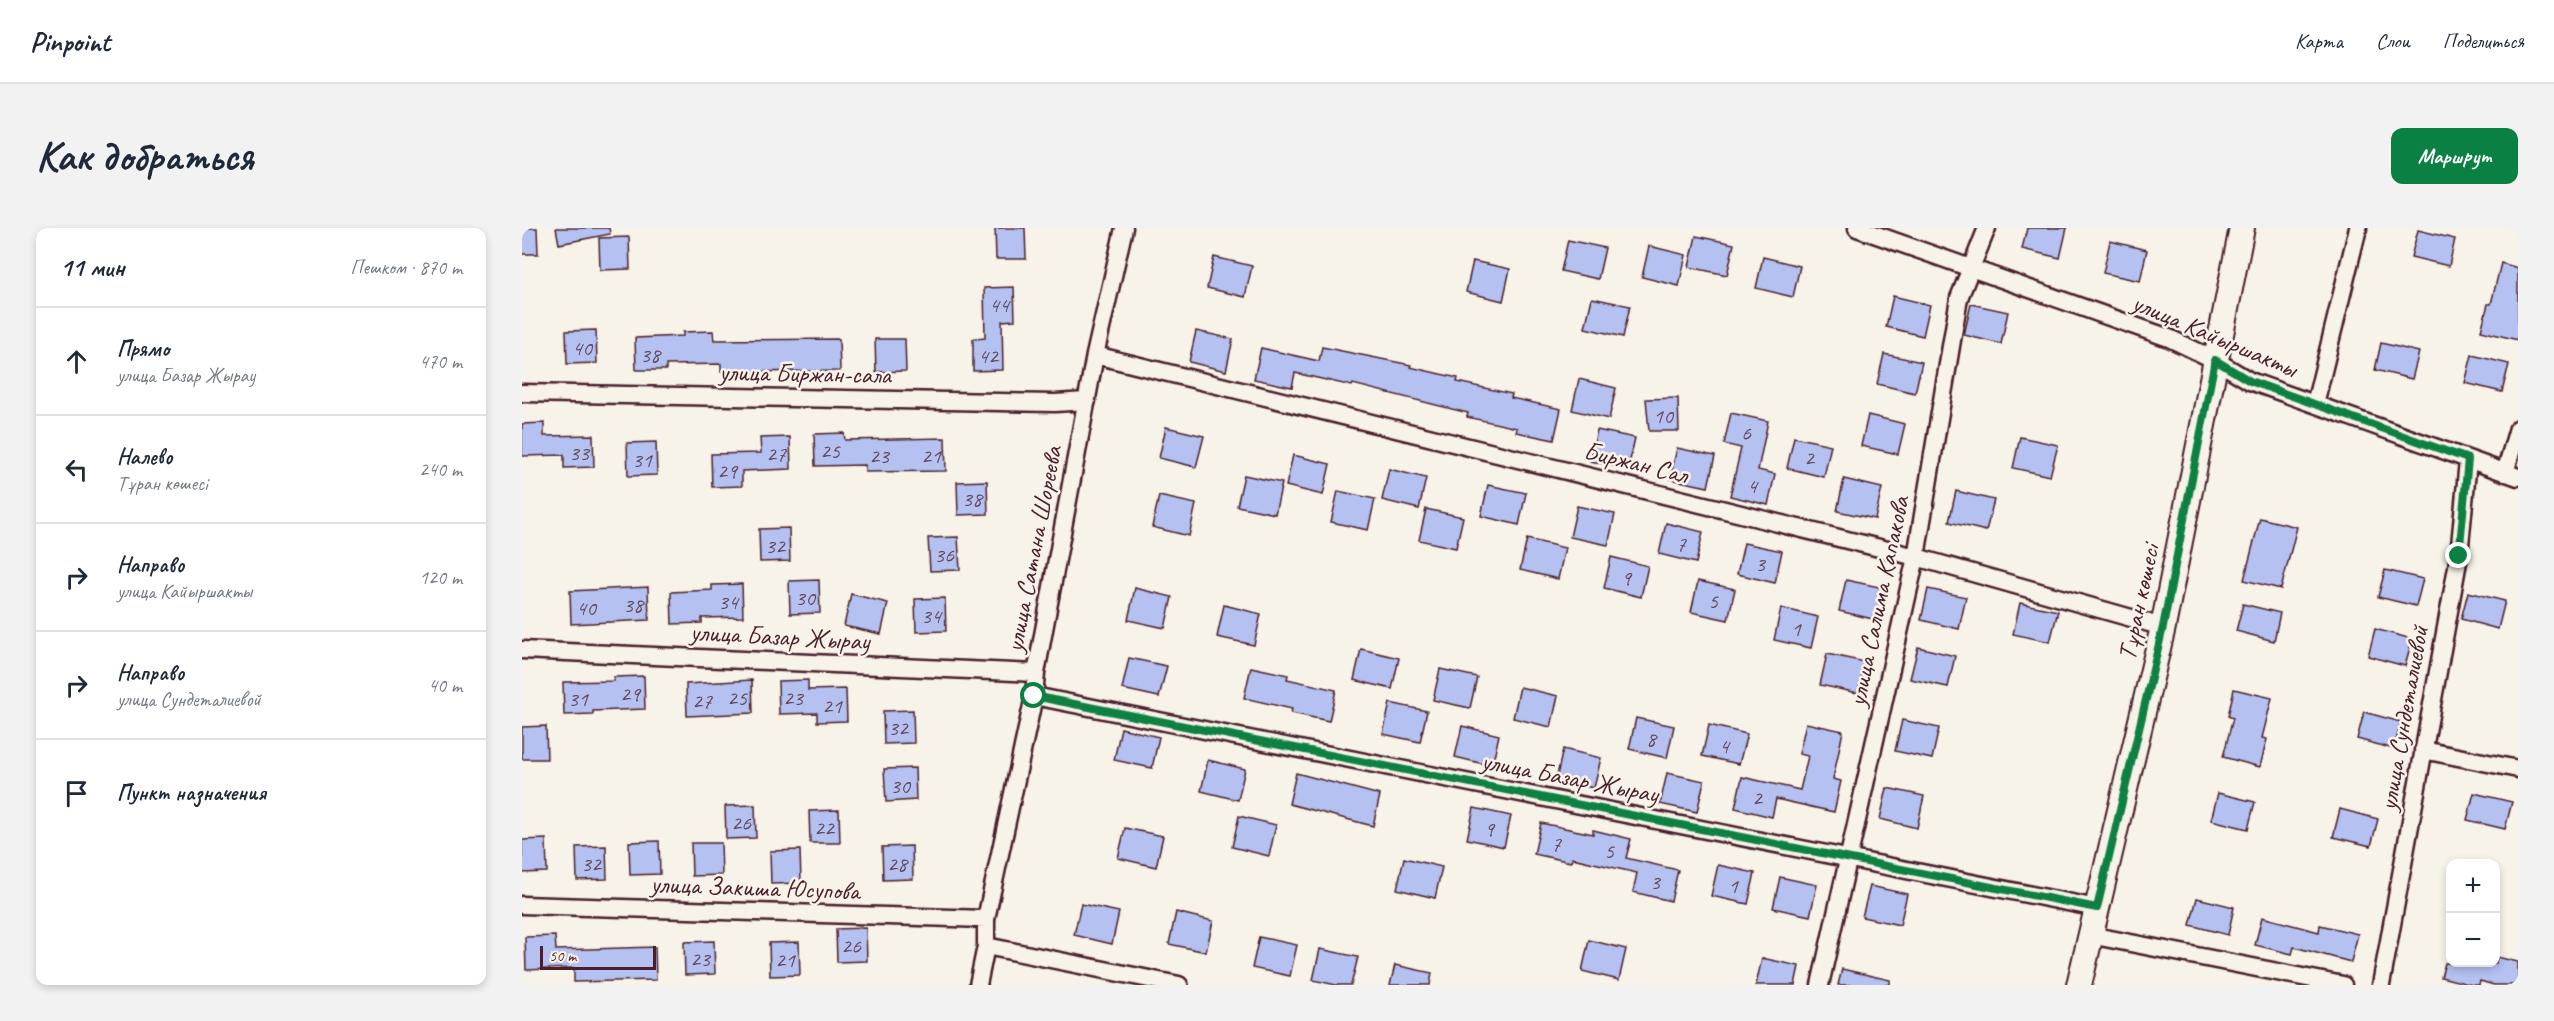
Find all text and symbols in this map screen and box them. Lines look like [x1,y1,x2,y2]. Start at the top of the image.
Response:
text: Pinpoint [30,24,110,59]
text: Карта [2295,28,2343,54]
text: Слои [2376,28,2410,54]
text: Поделиться [2443,28,2524,54]
button: Маршрут [2391,128,2518,184]
text: Как добраться [36,130,253,183]
text: 11 мин [60,251,125,284]
text: Пешком · 870 m [350,255,462,280]
street label: улица Кайыршакты [2126,285,2304,386]
house number: 44 [989,291,1011,319]
house number: 40 [572,334,594,362]
text: Прямо [117,335,169,363]
house number: 38 [640,341,662,369]
house number: 42 [978,342,1000,370]
icon: ahead [60,345,93,378]
text: 470 m [419,349,462,374]
street label: улица Биржан-сала [717,355,893,392]
text: улица Базар Жырау [117,363,255,388]
house number: 10 [1653,402,1675,430]
house number: 6 [1741,419,1752,447]
street label: Биржан Сал [1581,434,1693,492]
house number: 25 [820,437,841,465]
house number: 33 [569,439,591,467]
house number: 27 [766,440,787,468]
house number: 23 [869,442,891,470]
house number: 21 [921,442,942,470]
street label: улица Сатана Шореева [997,442,1070,657]
text: Налево [117,443,173,471]
house number: 2 [1804,444,1816,472]
house number: 31 [632,446,653,474]
icon: left [60,453,93,486]
text: 240 m [419,457,462,482]
house number: 29 [717,457,739,485]
text: Тұран көшесі [117,471,208,496]
house number: 4 [1747,472,1759,500]
house number: 38 [962,485,984,513]
street label: улица Салима Капакова [1840,492,1917,711]
house number: 7 [1676,530,1687,558]
house number: 32 [765,532,787,560]
street label: Тұран көшесі [2110,538,2168,663]
house number: 36 [934,541,955,569]
route end [2445,542,2471,568]
house number: 3 [1755,550,1767,578]
text: Направо [117,551,184,579]
icon: right [60,561,93,594]
house number: 9 [1621,564,1633,592]
text: 120 m [419,565,462,590]
text: улица Кайыршакты [117,579,252,604]
house number: 30 [795,584,817,612]
house number: 5 [1708,587,1719,615]
house number: 34 [718,588,740,616]
house number: 38 [623,591,645,619]
house number: 40 [576,594,598,622]
house number: 34 [921,602,943,630]
street label: улица Базар Жырау [687,615,873,658]
house number: 1 [1791,615,1802,643]
street label: улица Сундеталиевой [2371,621,2436,815]
text: Направо [117,659,184,687]
icon: right [60,669,93,702]
text: 40 m [428,673,462,698]
house number: 29 [620,680,642,708]
route start [1020,682,1046,708]
house number: 25 [727,684,748,712]
house number: 23 [783,684,805,712]
house number: 31 [568,685,589,713]
text: улица Сундеталиевой [117,687,261,712]
house number: 27 [692,687,713,715]
house number: 21 [822,692,843,720]
house number: 32 [888,714,910,742]
house number: 8 [1646,725,1658,753]
house number: 4 [1719,732,1731,760]
street label: улица Базар Жырау [1477,744,1663,811]
house number: 30 [890,772,912,800]
icon: arrive [60,777,93,810]
text: Пункт назначения [117,779,266,807]
house number: 2 [1752,784,1764,812]
house number: 26 [731,809,752,837]
house number: 22 [814,814,836,842]
house number: 9 [1484,815,1496,843]
house number: 7 [1551,830,1562,858]
house number: 5 [1604,837,1615,865]
house number: 32 [581,850,603,878]
house number: 28 [887,850,909,878]
map controls [2446,859,2500,967]
button: + [2446,859,2500,913]
street label: улица Закиша Юсупова [648,867,862,908]
house number: 3 [1650,868,1662,896]
house number: 1 [1728,872,1739,900]
button: − [2446,913,2500,967]
house number: 26 [841,932,862,960]
scale bar [540,943,656,970]
house number: 23 [690,945,712,973]
text: 50 m [549,946,576,966]
house number: 21 [775,946,796,974]

